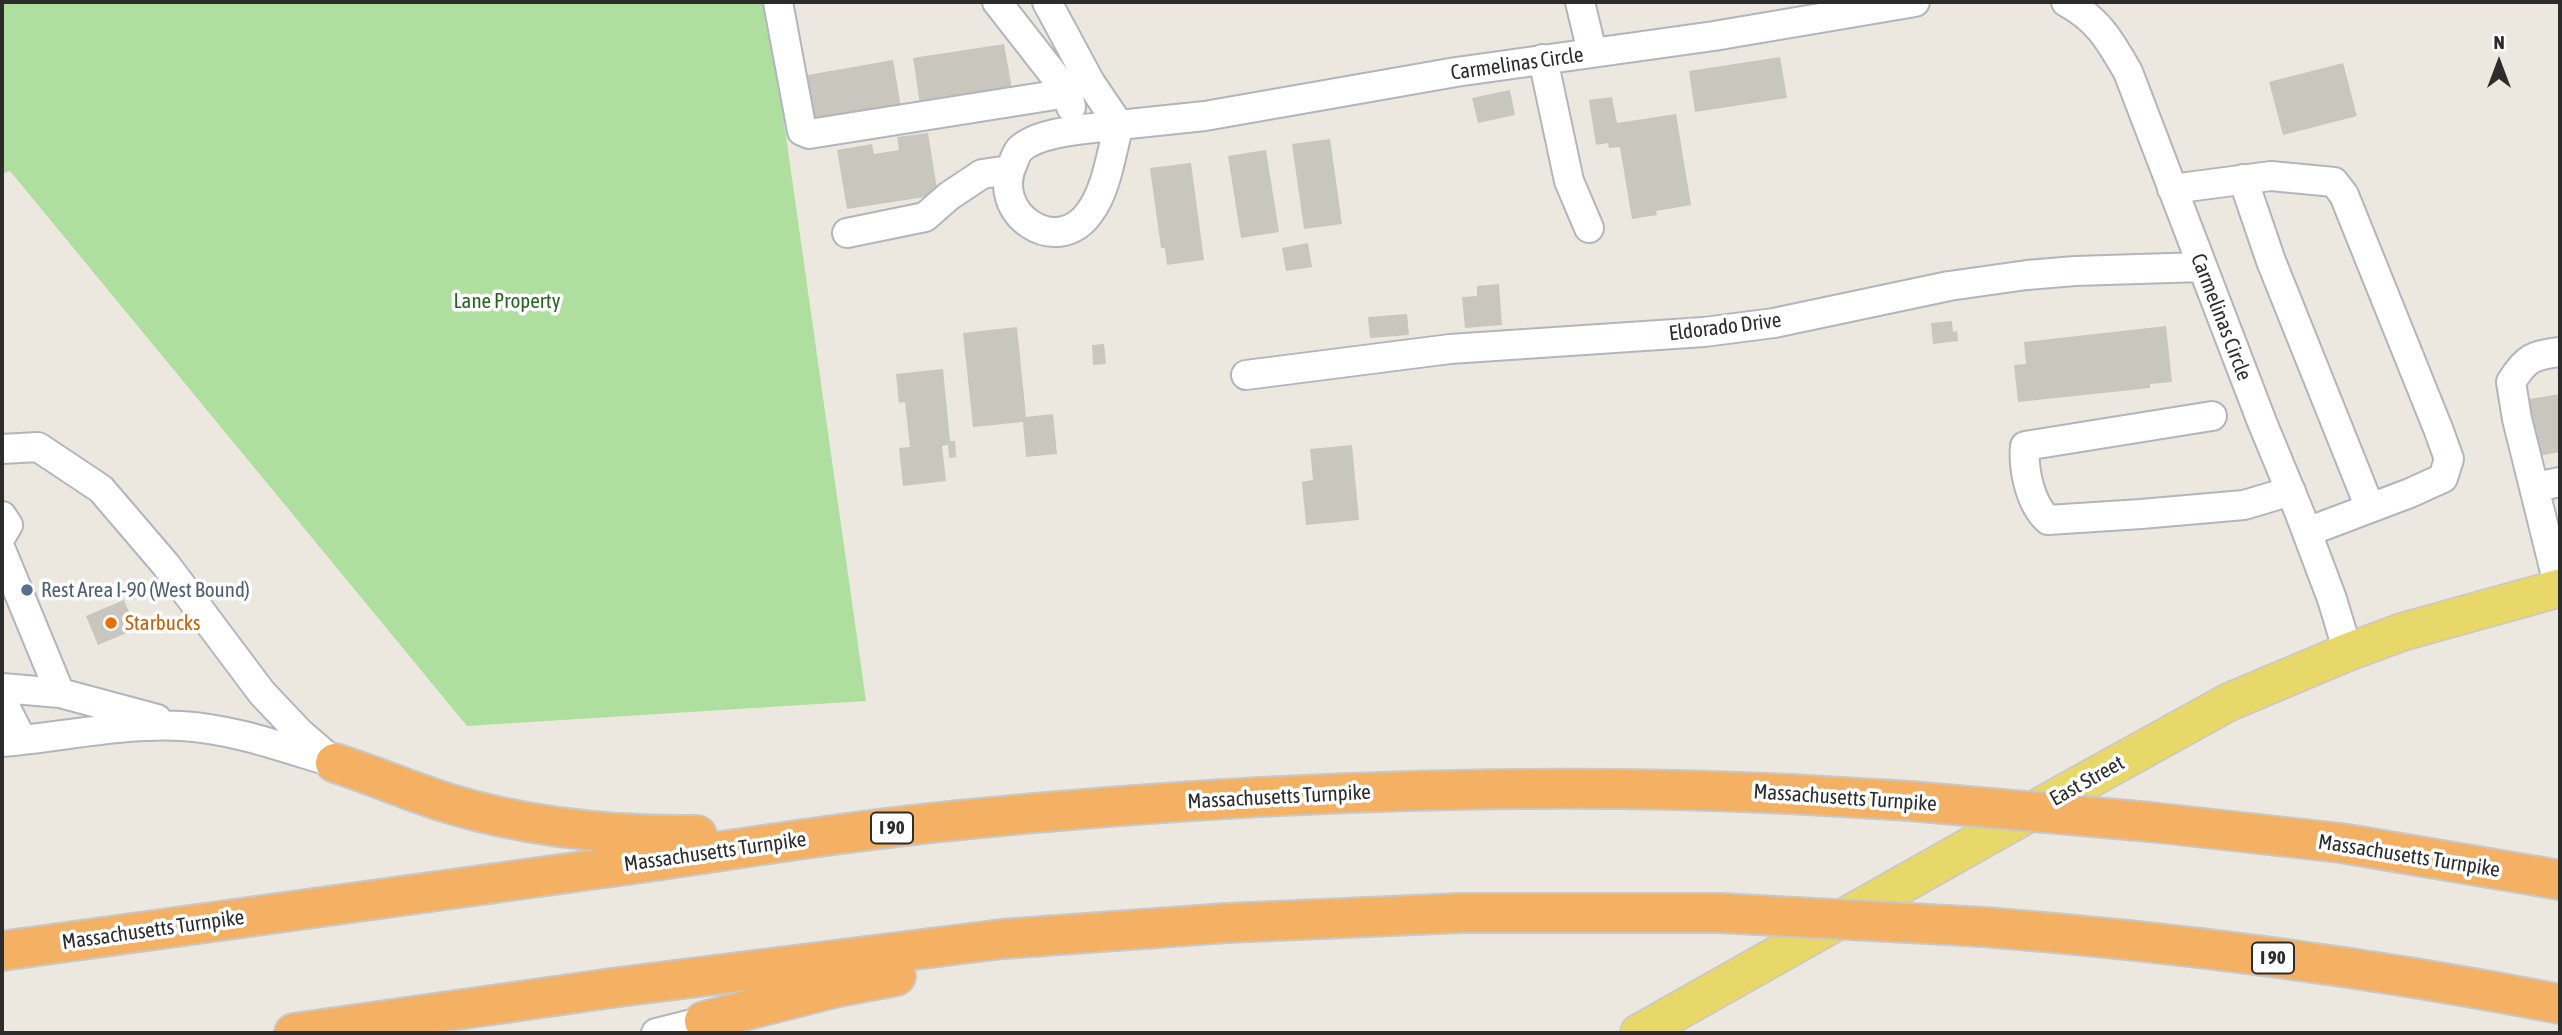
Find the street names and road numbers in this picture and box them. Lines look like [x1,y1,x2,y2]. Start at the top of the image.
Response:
street label: Carmelinas Circle [1449,42,1585,86]
street label: Carmelinas Circle [2185,250,2257,384]
street label: Eldorado Drive [1667,308,1783,346]
street label: East Street [2045,750,2129,812]
street label: Massachusetts Turnpike [1753,779,1937,817]
street label: Massachusetts Turnpike [1187,780,1371,814]
road number: I 90 [871,813,913,844]
street label: Massachusetts Turnpike [622,827,808,877]
street label: Massachusetts Turnpike [2316,829,2502,883]
street label: Massachusetts Turnpike [60,905,246,955]
road number: I 90 [2252,942,2294,974]

